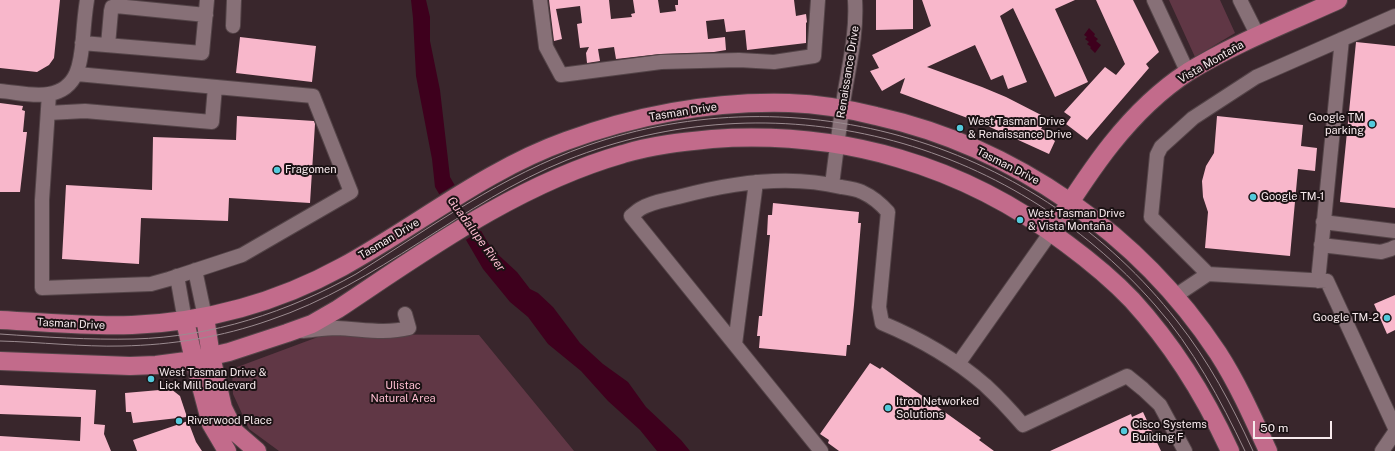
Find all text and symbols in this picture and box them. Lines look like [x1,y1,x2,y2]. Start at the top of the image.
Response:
street label: Renaissance Drive [834,25,862,119]
street label: Vista Montaña [1176,38,1246,86]
street label: Tasman Drive [648,100,718,124]
place label: Google TM parking [1308,111,1364,137]
place label: West Tasman Drive & Renaissance Drive [968,115,1072,141]
marker: Google TM parking [1367,119,1377,129]
marker: West Tasman Drive & Renaissance Drive [955,123,965,133]
street label: Tasman Drive [975,145,1041,187]
place label: Fragomen [285,163,337,177]
marker: Fragomen [272,165,282,175]
place label: Google TM-1 [1261,190,1324,204]
marker: Google TM-1 [1248,192,1258,202]
water label: Guadalupe River [444,194,508,274]
place label: West Tasman Drive & Vista Montaña [1028,207,1125,233]
marker: West Tasman Drive & Vista Montaña [1015,215,1025,225]
street label: Tasman Drive [356,216,422,262]
place label: Google TM-2 [1313,311,1379,325]
marker: Google TM-2 [1382,313,1392,323]
street label: Tasman Drive [37,316,105,332]
place label: West Tasman Drive & Lick Mill Boulevard [159,366,266,392]
marker: West Tasman Drive & Lick Mill Boulevard [146,374,156,384]
park label: Ulistac Natural Area [370,379,436,405]
place label: Itron Networked Solutions [896,395,979,421]
marker: Itron Networked Solutions [883,403,893,413]
scale bar [1255,413,1334,439]
place label: Riverwood Place [187,414,272,428]
marker: Riverwood Place [174,416,184,426]
place label: Cisco Systems Building F [1132,418,1207,444]
text: 50 m [1260,421,1288,435]
marker: Cisco Systems Building F [1119,426,1129,436]

